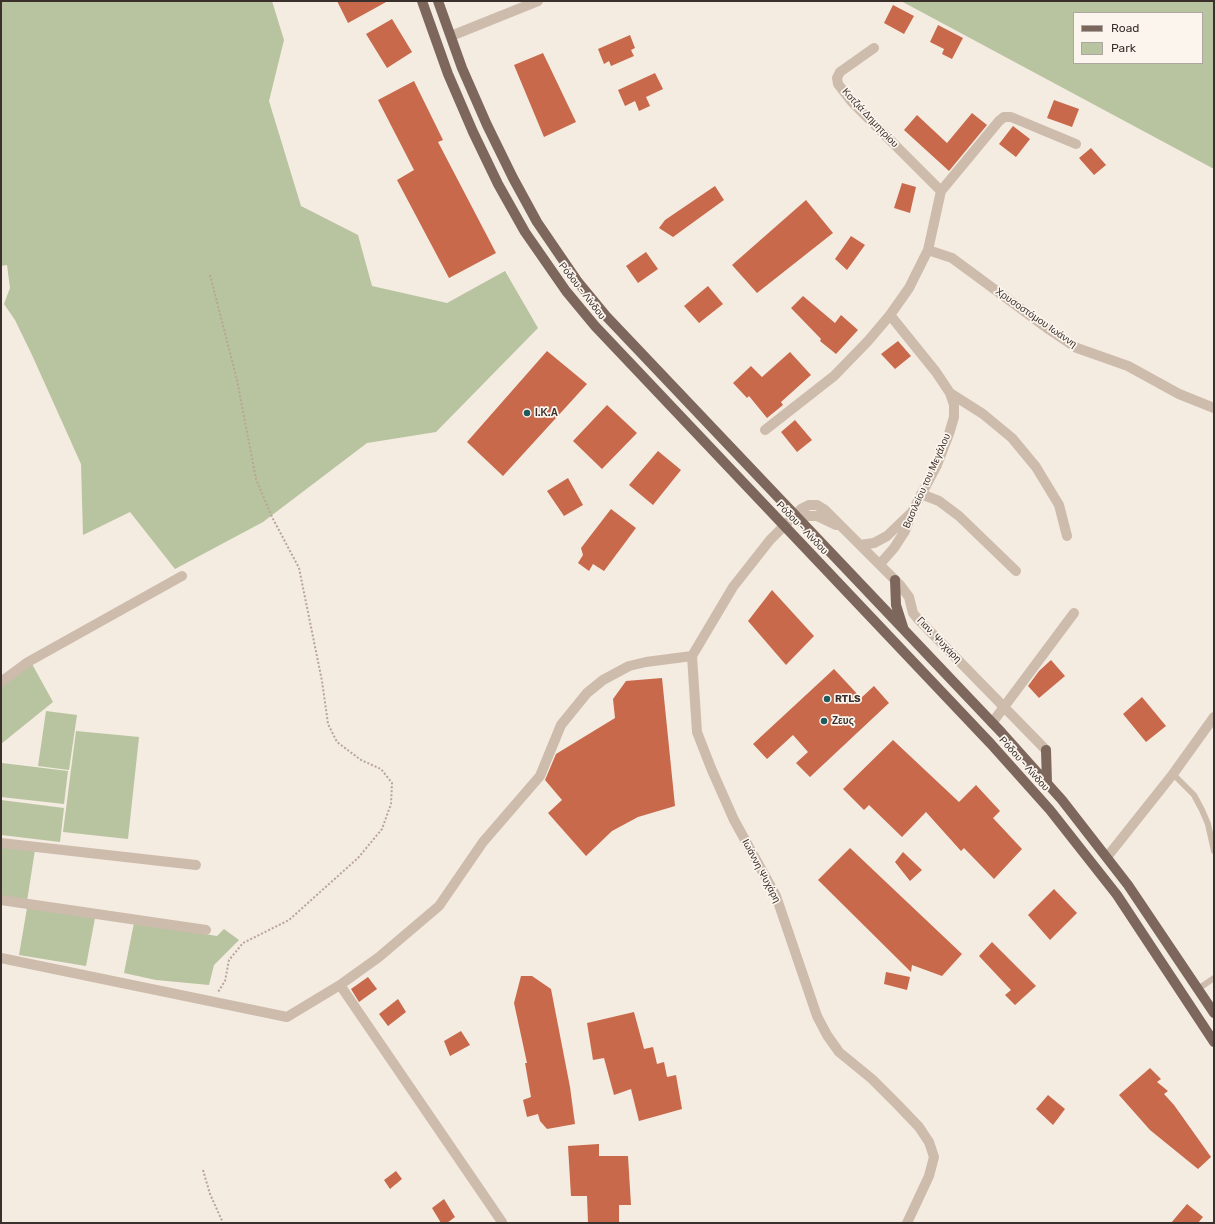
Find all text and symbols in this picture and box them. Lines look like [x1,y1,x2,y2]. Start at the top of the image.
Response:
legend [1073,12,1203,64]
text: Road [1111,21,1139,35]
text: Park [1111,41,1136,55]
street label: Κοτζιά Δημητρίου [839,86,901,150]
street label: Ρόδου - Λίνδου [556,260,608,322]
street label: Χρυσοστόμου Ιωάννη [993,285,1079,351]
place label: Ι.Κ.Α [535,407,558,419]
marker: Ι.Κ.Α [522,408,532,418]
street label: Βασιλείου του Μεγάλου [901,432,953,530]
street label: Ρόδου - Λίνδου [774,499,830,557]
street label: Γιαν. Ψυχάρη [914,615,964,665]
place label: RTLS [835,693,861,705]
marker: RTLS [822,694,832,704]
place label: Ζευς [832,715,854,727]
marker: Ζευς [819,716,829,726]
street label: Ρόδου - Λίνδου [996,734,1052,794]
street label: Ιωάννη Ψυχάρη [739,837,783,905]

